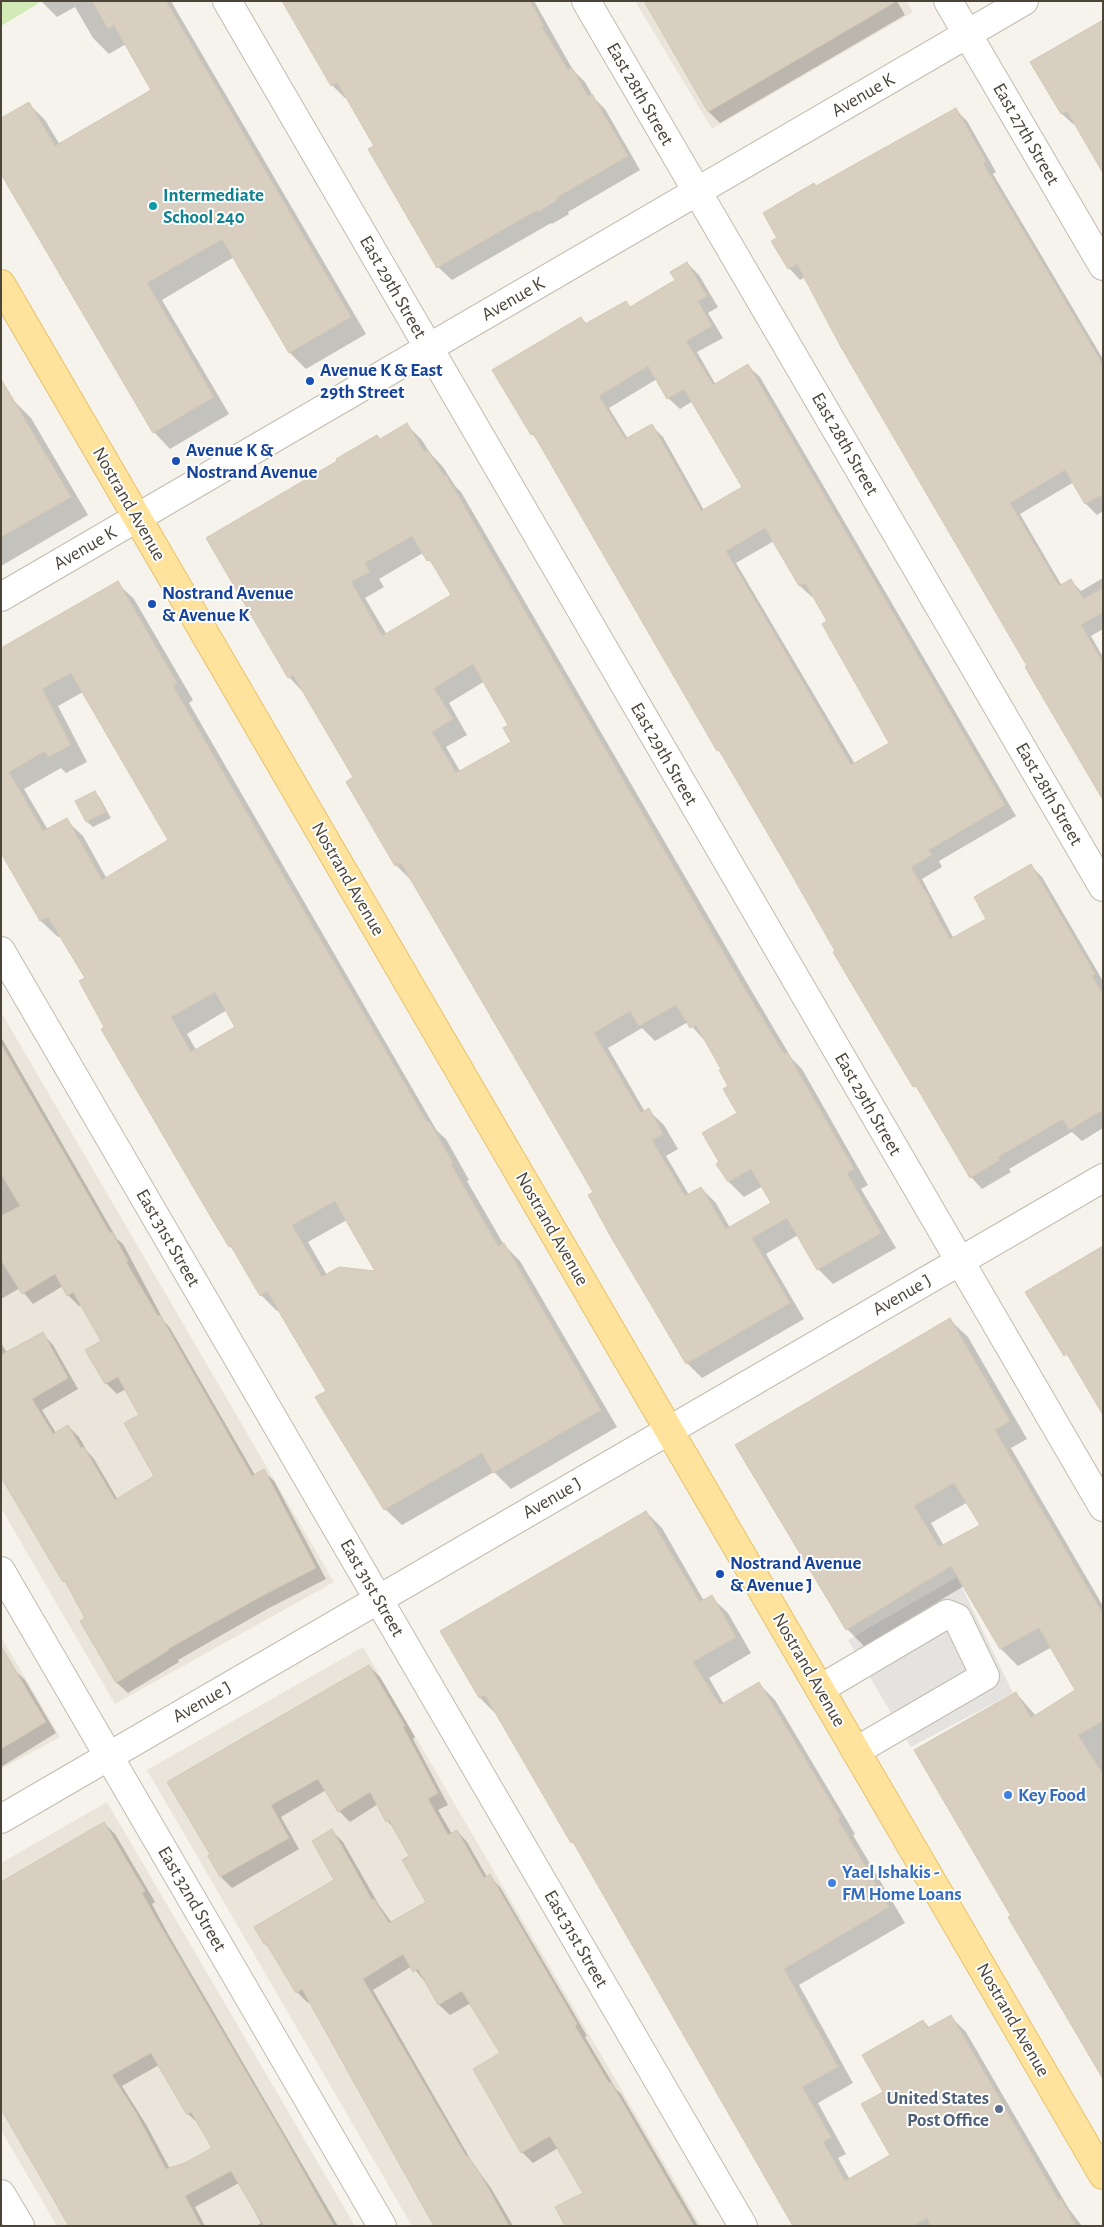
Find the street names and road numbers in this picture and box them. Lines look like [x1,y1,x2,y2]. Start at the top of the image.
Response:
street label: East 28th Street [601,38,679,150]
street label: Avenue K [827,68,899,122]
street label: East 27th Street [988,79,1064,189]
street label: East 29th Street [354,231,432,343]
street label: Avenue K [477,272,549,326]
street label: East 28th Street [806,388,884,500]
street label: Nostrand Avenue [87,443,171,565]
street label: Avenue K [49,521,121,575]
street label: East 29th Street [625,698,703,810]
street label: East 28th Street [1010,738,1088,850]
street label: Nostrand Avenue [306,818,390,940]
street label: East 29th Street [829,1048,907,1160]
street label: Nostrand Avenue [510,1168,594,1290]
street label: East 31st Street [131,1185,205,1291]
street label: Avenue J [868,1269,936,1321]
street label: Avenue J [518,1472,586,1524]
street label: East 31st Street [335,1535,409,1641]
street label: Nostrand Avenue [767,1609,851,1731]
street label: Avenue J [168,1676,236,1728]
street label: East 32nd Street [153,1842,231,1956]
street label: East 31st Street [539,1886,613,1992]
street label: Nostrand Avenue [971,1959,1055,2081]

